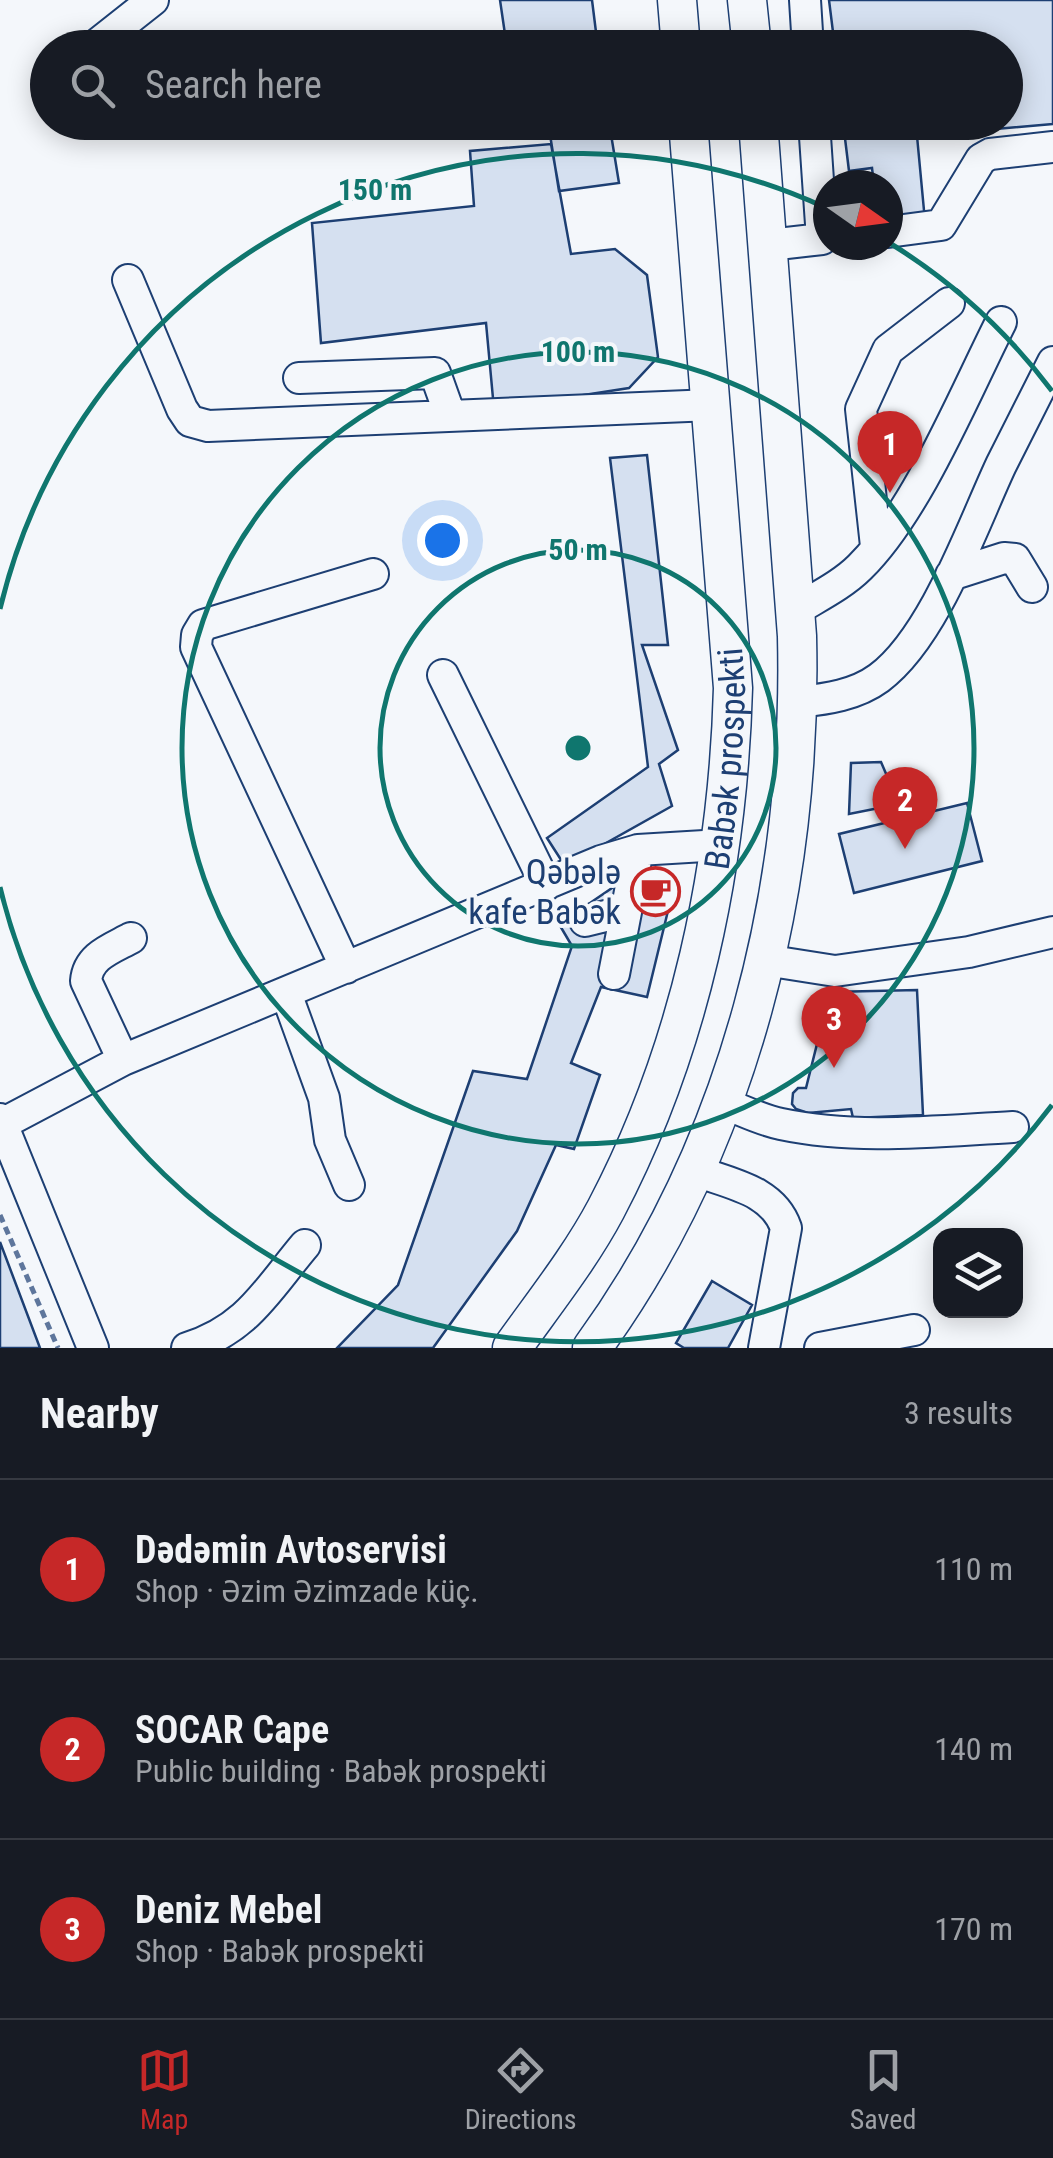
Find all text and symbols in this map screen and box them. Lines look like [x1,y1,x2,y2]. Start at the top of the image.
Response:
search box [30,30,1023,140]
icon: search [65,58,120,113]
text: Search here [145,63,322,107]
north arrow [813,170,903,260]
text: 150 m [338,172,412,207]
text: 100 m [541,334,615,369]
pin: 1 [858,410,922,493]
your location [417,515,468,566]
text: 50 m [548,532,608,567]
street label: Babək prospekti [696,646,754,872]
centre of rings [560,730,596,766]
pin: 2 [872,766,938,849]
place label: Qəbələ kafe Babək [468,852,621,933]
cafe icon: Qəbələ kafe Babək [630,866,682,918]
pin: 3 [802,986,866,1068]
map controls [933,1228,1023,1318]
button: layers [933,1228,1023,1318]
text: Nearby [40,1389,159,1438]
text: 3 results [904,1394,1013,1432]
text: Dədəmin Avtoservisi [135,1528,447,1572]
text: 1 [64,1550,81,1588]
text: 110 m [934,1550,1013,1588]
text: Shop · Əzim Əzimzade küç. [135,1572,479,1610]
text: SOCAR Cape [135,1708,329,1752]
text: 2 [64,1730,81,1768]
text: 140 m [934,1730,1013,1768]
text: Public building · Babək prospekti [135,1752,547,1790]
text: Deniz Mebel [135,1888,322,1932]
text: 3 [64,1910,81,1948]
text: 170 m [934,1910,1013,1948]
text: Shop · Babək prospekti [135,1932,425,1970]
tab: Map [137,2043,192,2136]
tab: Directions [465,2043,577,2136]
tab: Saved [850,2043,916,2136]

